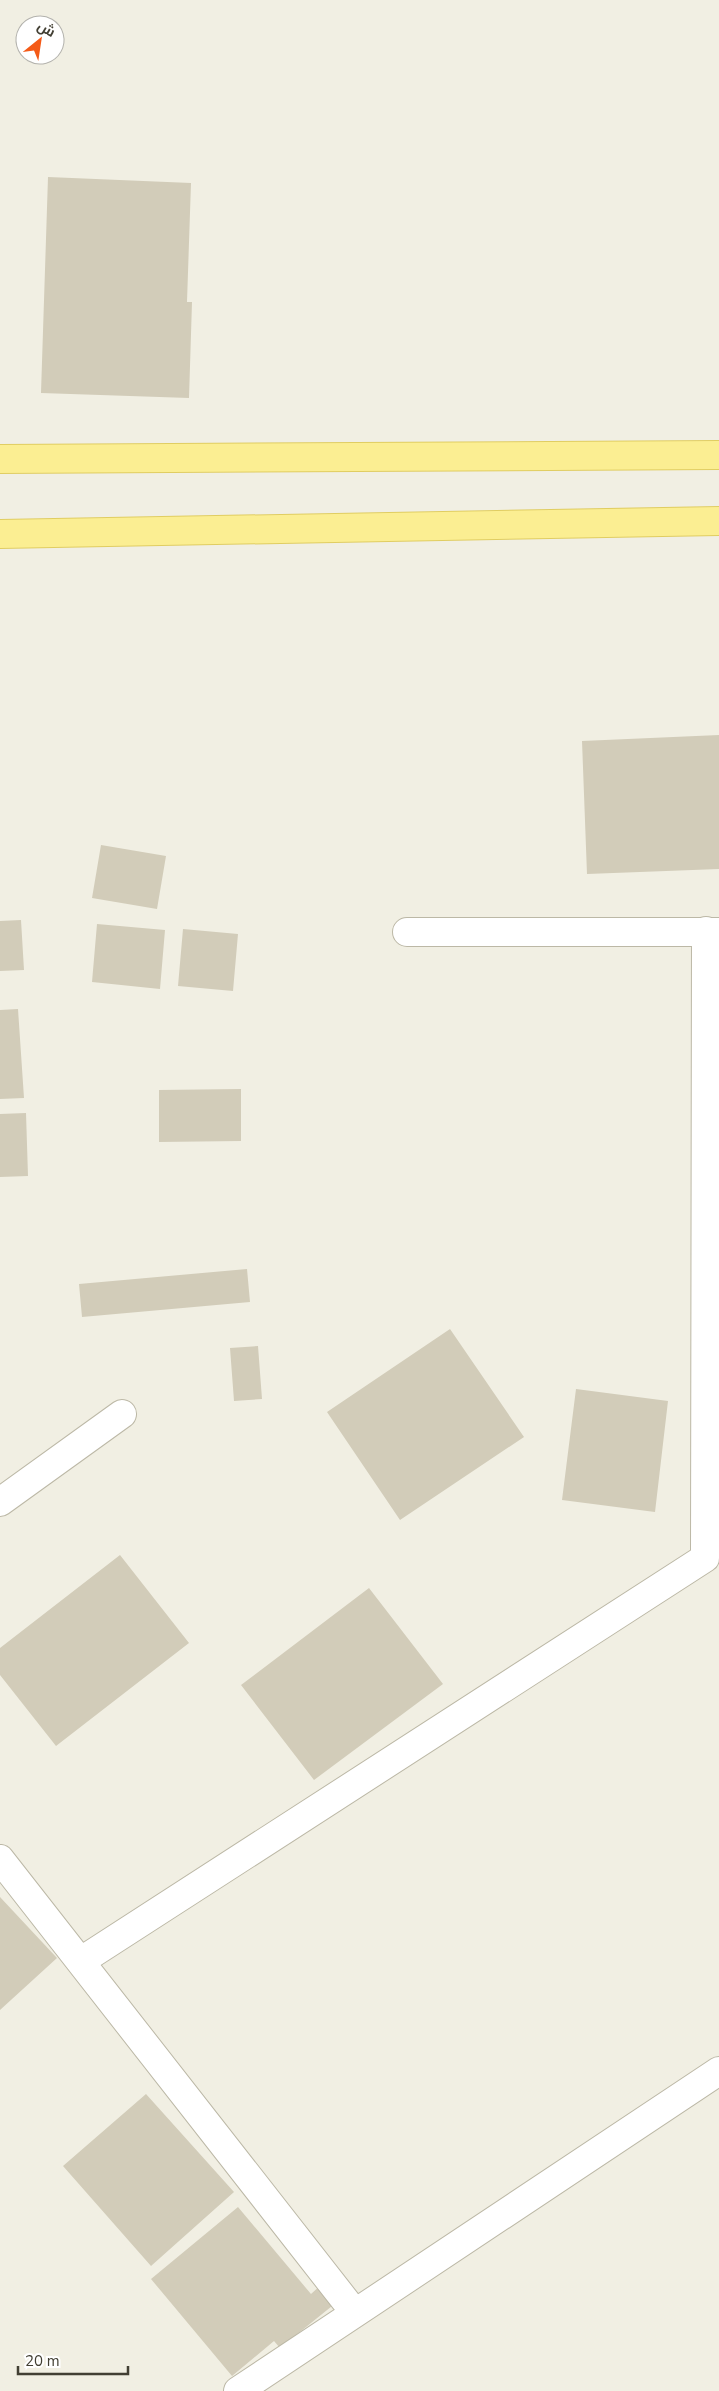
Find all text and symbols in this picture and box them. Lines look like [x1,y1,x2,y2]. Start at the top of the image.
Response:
north arrow [15,15,65,65]
text: ش [34,16,59,42]
scale bar [18,2344,128,2376]
text: 20 m [25,2351,60,2371]

